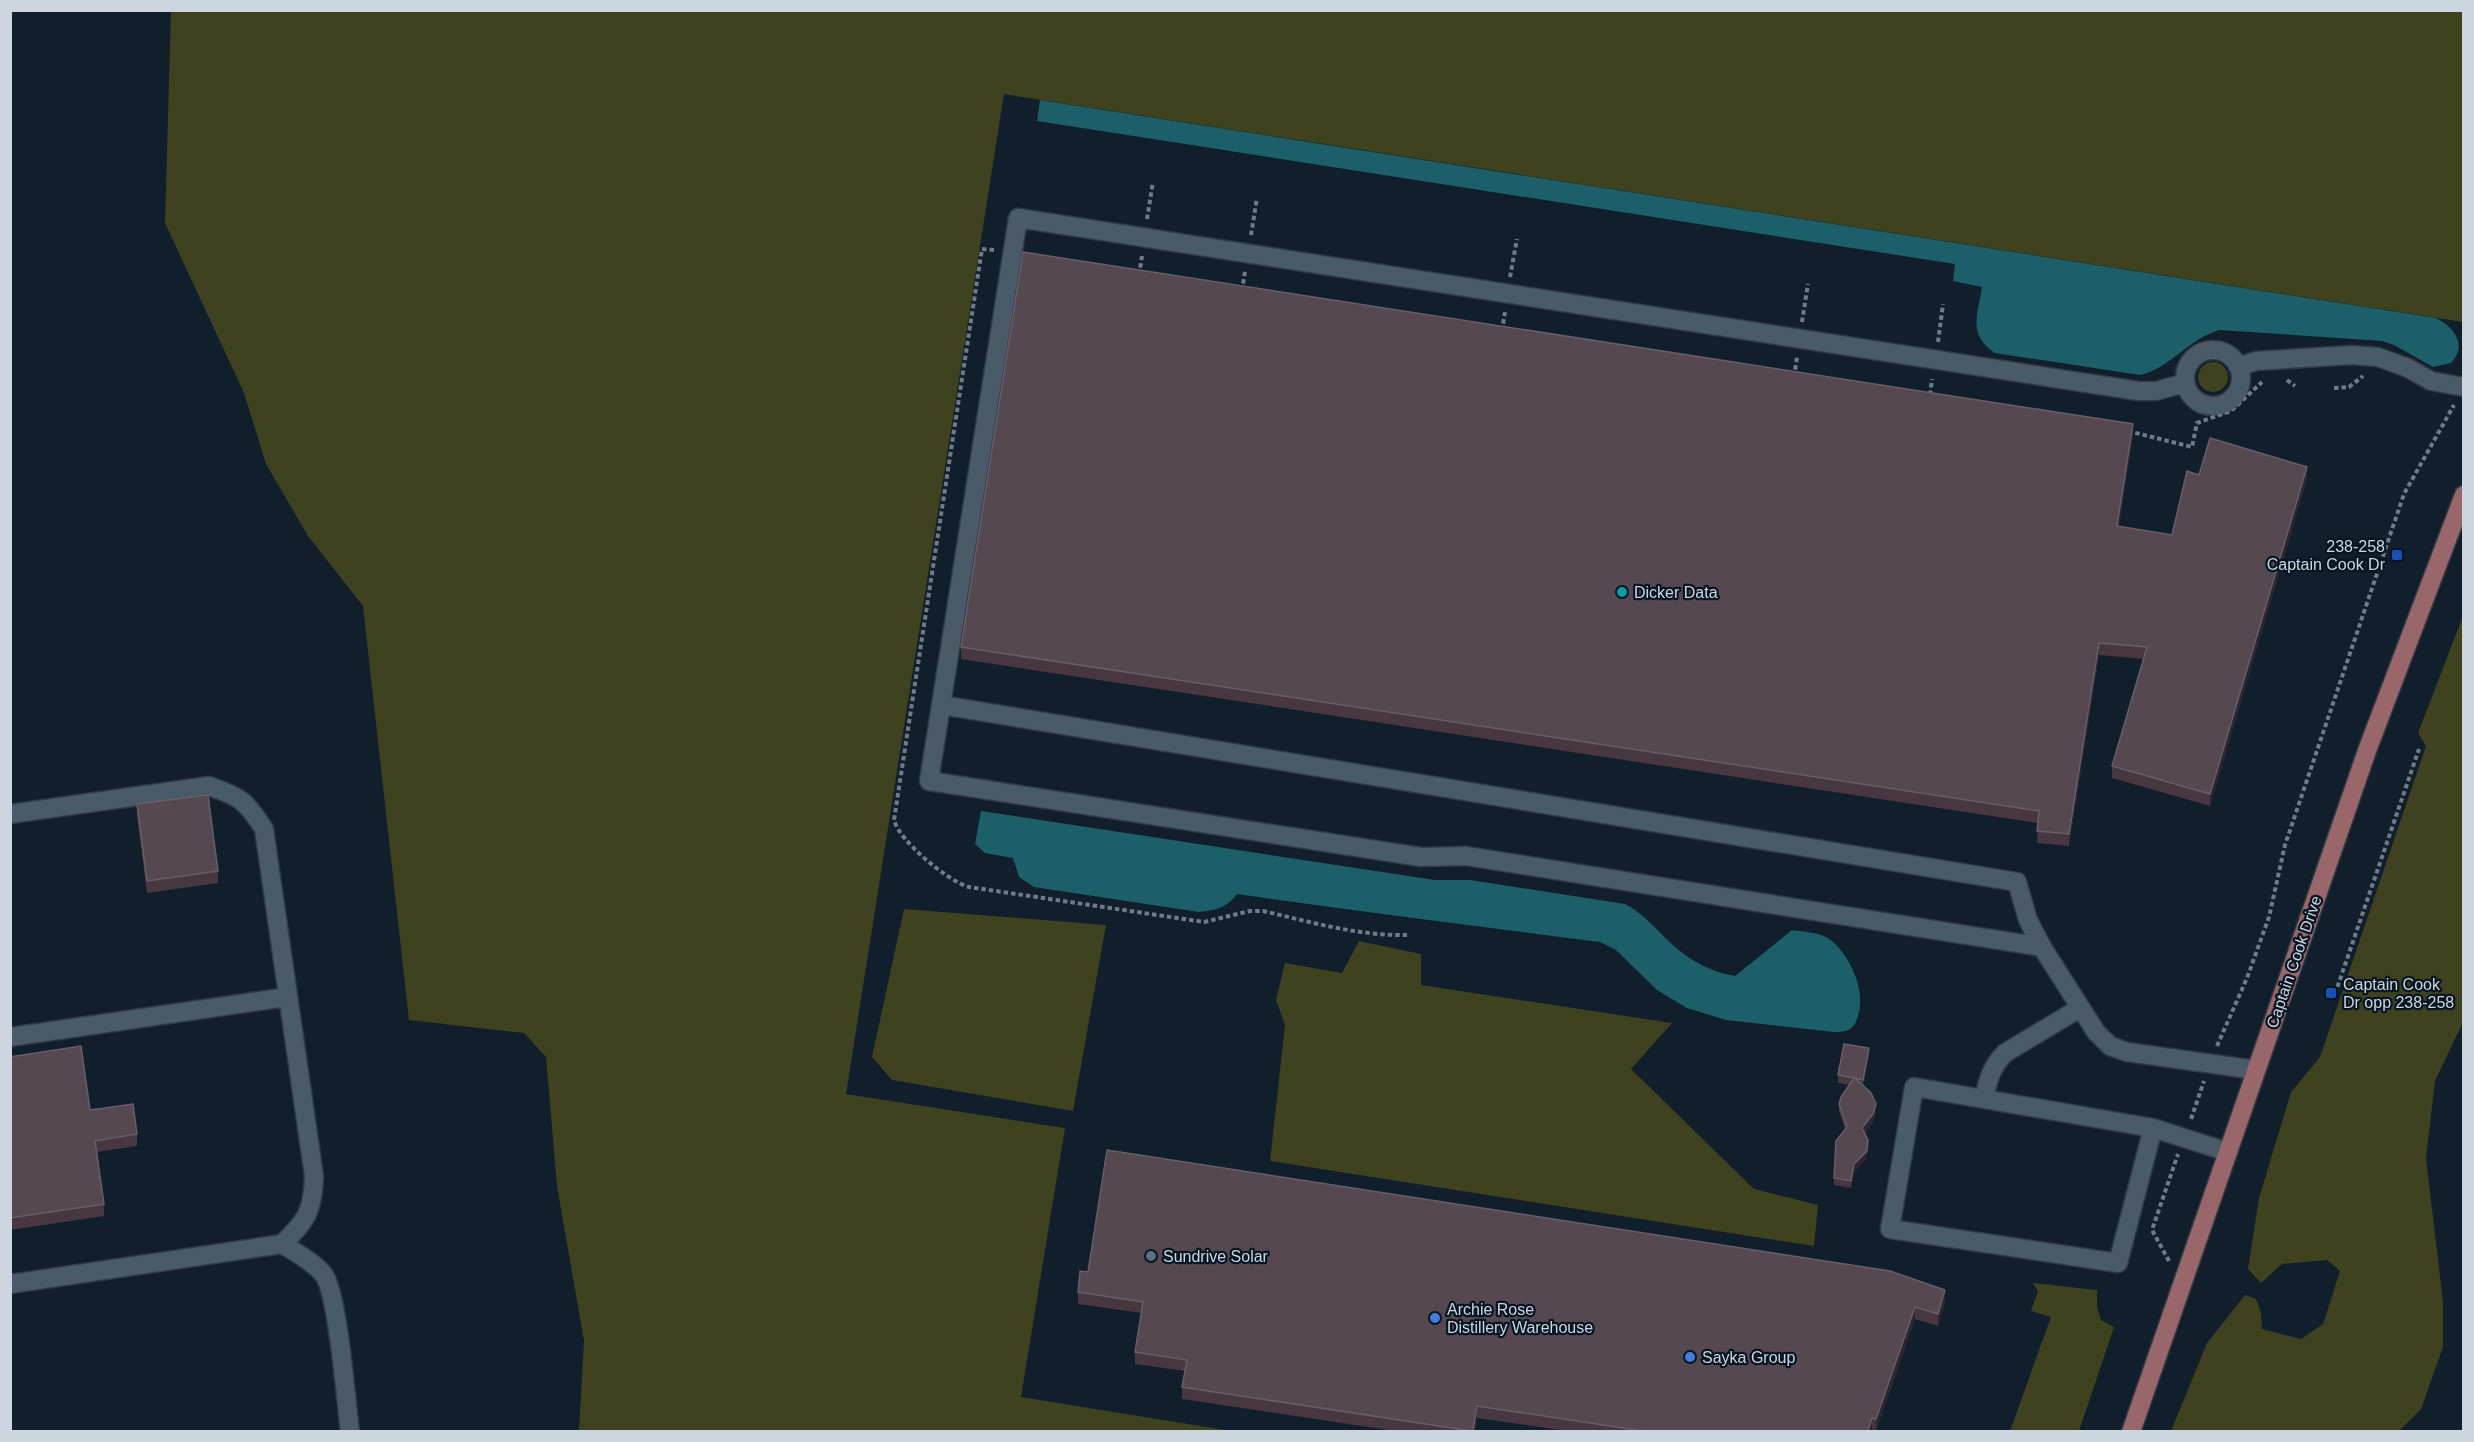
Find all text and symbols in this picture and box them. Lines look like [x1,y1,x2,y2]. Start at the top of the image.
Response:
place label: 238-258 Captain Cook Dr [2267,538,2386,573]
marker: 238-258 Captain Cook Dr [2390,548,2404,562]
place label: Dicker Data [1634,584,1718,601]
marker: Dicker Data [1615,585,1629,599]
street label: Captain Cook Drive [2263,894,2325,1030]
place label: Captain Cook Dr opp 238-258 [2343,976,2454,1011]
marker: Captain Cook Dr opp 238-258 [2324,986,2338,1000]
place label: Sundrive Solar [1163,1248,1269,1265]
marker: Sundrive Solar [1144,1249,1158,1263]
place label: Archie Rose Distillery Warehouse [1447,1301,1593,1336]
marker: Archie Rose Distillery Warehouse [1428,1311,1442,1325]
place label: Sayka Group [1702,1349,1795,1366]
marker: Sayka Group [1683,1350,1697,1364]

